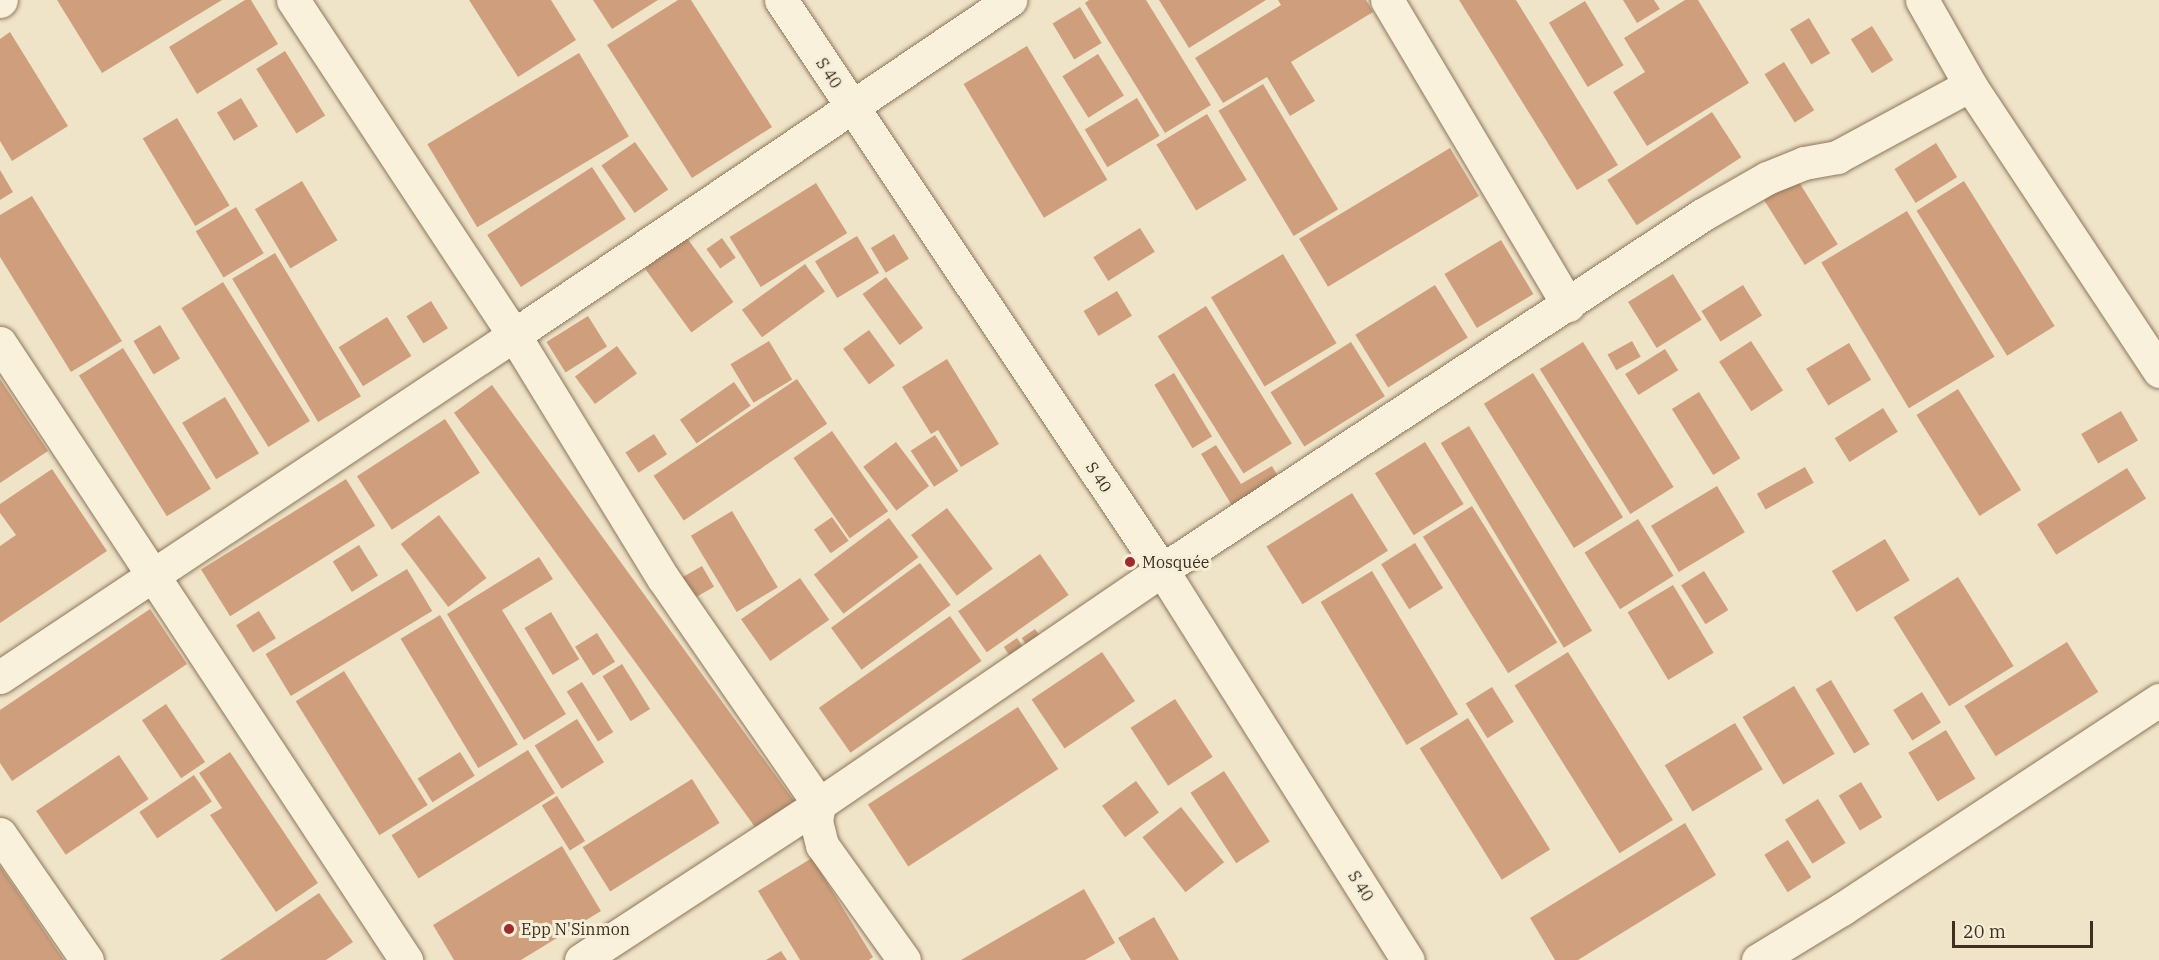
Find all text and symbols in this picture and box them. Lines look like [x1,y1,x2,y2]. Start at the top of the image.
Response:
street label: S 40 [812,54,846,92]
street label: S 40 [1082,458,1116,496]
place label: Mosquée [1142,552,1209,572]
marker: Mosquée [1123,555,1137,569]
street label: S 40 [1344,867,1378,905]
scale bar [1955,909,2096,947]
place label: Epp N'Sinmon [521,919,630,939]
text: 20 m [1963,920,2006,943]
marker: Epp N'Sinmon [502,922,516,936]

